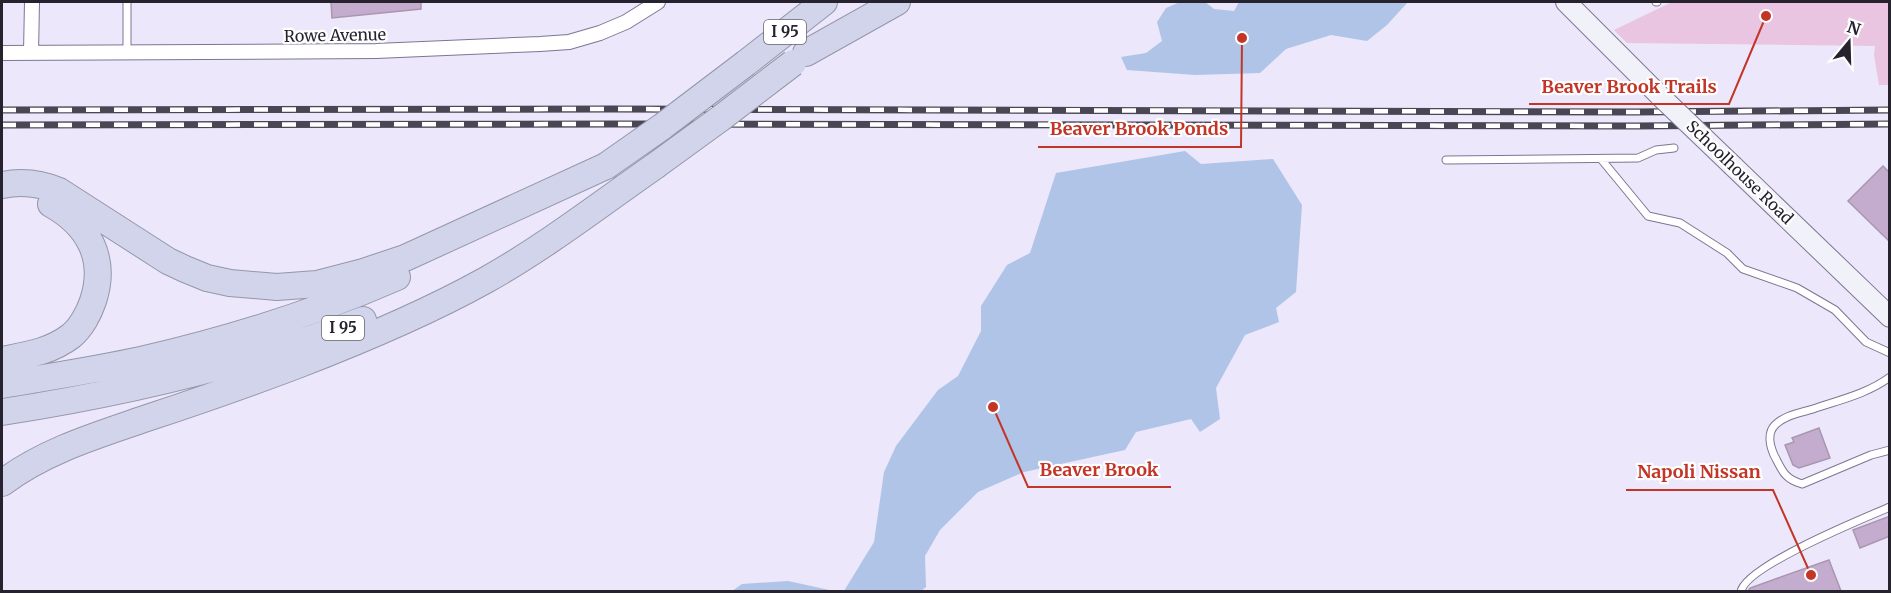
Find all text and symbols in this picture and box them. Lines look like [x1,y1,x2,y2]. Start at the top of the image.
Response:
north arrow [1819,12,1879,72]
text: N [1845,16,1863,39]
road number: I 95 [764,20,806,44]
street label: Rowe Avenue [284,24,386,46]
callout: Beaver Brook Trails [1529,68,1729,104]
text: Beaver Brook Trails [1541,75,1717,98]
callout: Beaver Brook Ponds [1038,111,1241,147]
street label: Schoolhouse Road [1682,116,1798,228]
text: Beaver Brook Ponds [1050,117,1228,140]
road number: I 95 [322,316,364,340]
callout: Beaver Brook [1028,451,1171,487]
callout: Napoli Nissan [1626,454,1773,490]
text: Beaver Brook [1039,458,1159,481]
text: Napoli Nissan [1637,460,1761,483]

